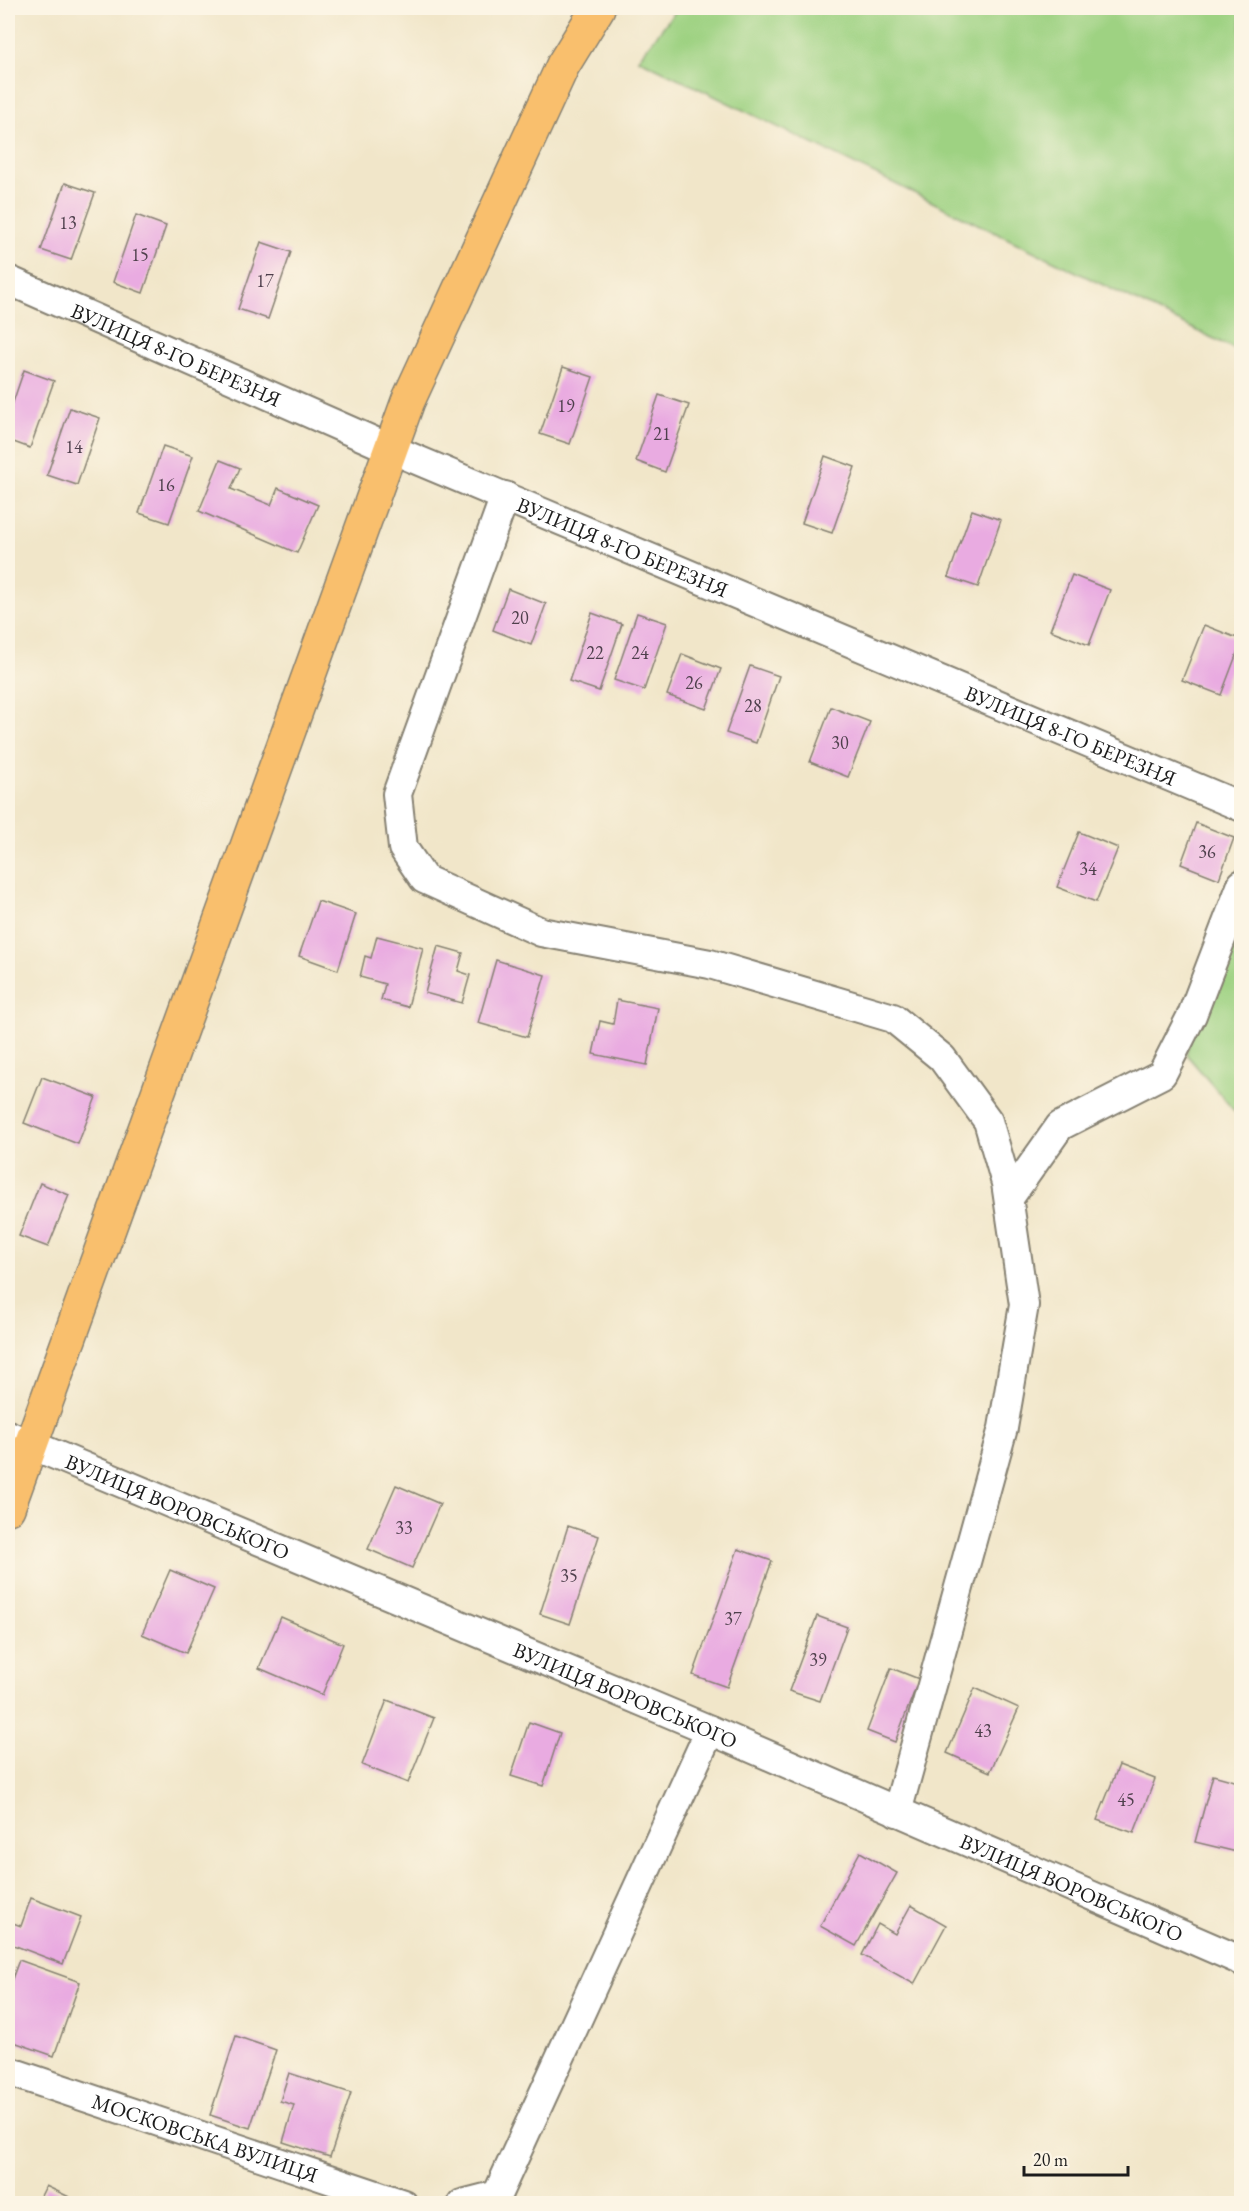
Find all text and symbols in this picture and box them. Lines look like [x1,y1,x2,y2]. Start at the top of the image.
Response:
house number: 13 [59,211,77,234]
house number: 15 [131,243,149,266]
house number: 17 [256,269,274,292]
street label: ВУЛИЦЯ 8-ГО БЕРЕЗНЯ [67,296,285,412]
house number: 19 [557,394,575,417]
house number: 21 [653,422,671,445]
house number: 14 [65,435,83,458]
house number: 16 [157,473,175,496]
street label: ВУЛИЦЯ 8-ГО БЕРЕЗНЯ [513,490,732,603]
house number: 20 [511,606,529,629]
house number: 22 [586,641,604,664]
house number: 24 [631,641,649,664]
house number: 26 [685,671,703,694]
street label: ВУЛИЦЯ 8-ГО БЕРЕЗНЯ [961,679,1180,791]
house number: 28 [744,694,762,717]
house number: 30 [831,731,849,754]
house number: 36 [1198,840,1216,863]
house number: 34 [1079,857,1097,880]
street label: ВУЛИЦЯ ВОРОВСЬКОГО [62,1447,294,1565]
house number: 33 [395,1516,413,1539]
house number: 35 [560,1564,578,1587]
house number: 37 [724,1607,742,1630]
street label: ВУЛИЦЯ ВОРОВСЬКОГО [510,1636,742,1754]
house number: 39 [809,1648,827,1671]
house number: 43 [974,1719,992,1742]
house number: 45 [1117,1788,1135,1811]
street label: ВУЛИЦЯ ВОРОВСЬКОГО [956,1827,1188,1947]
street label: МОСКОВСЬКА ВУЛИЦЯ [89,2087,321,2188]
scale bar [1024,2139,1128,2177]
text: 20 m [1033,2148,1068,2171]

